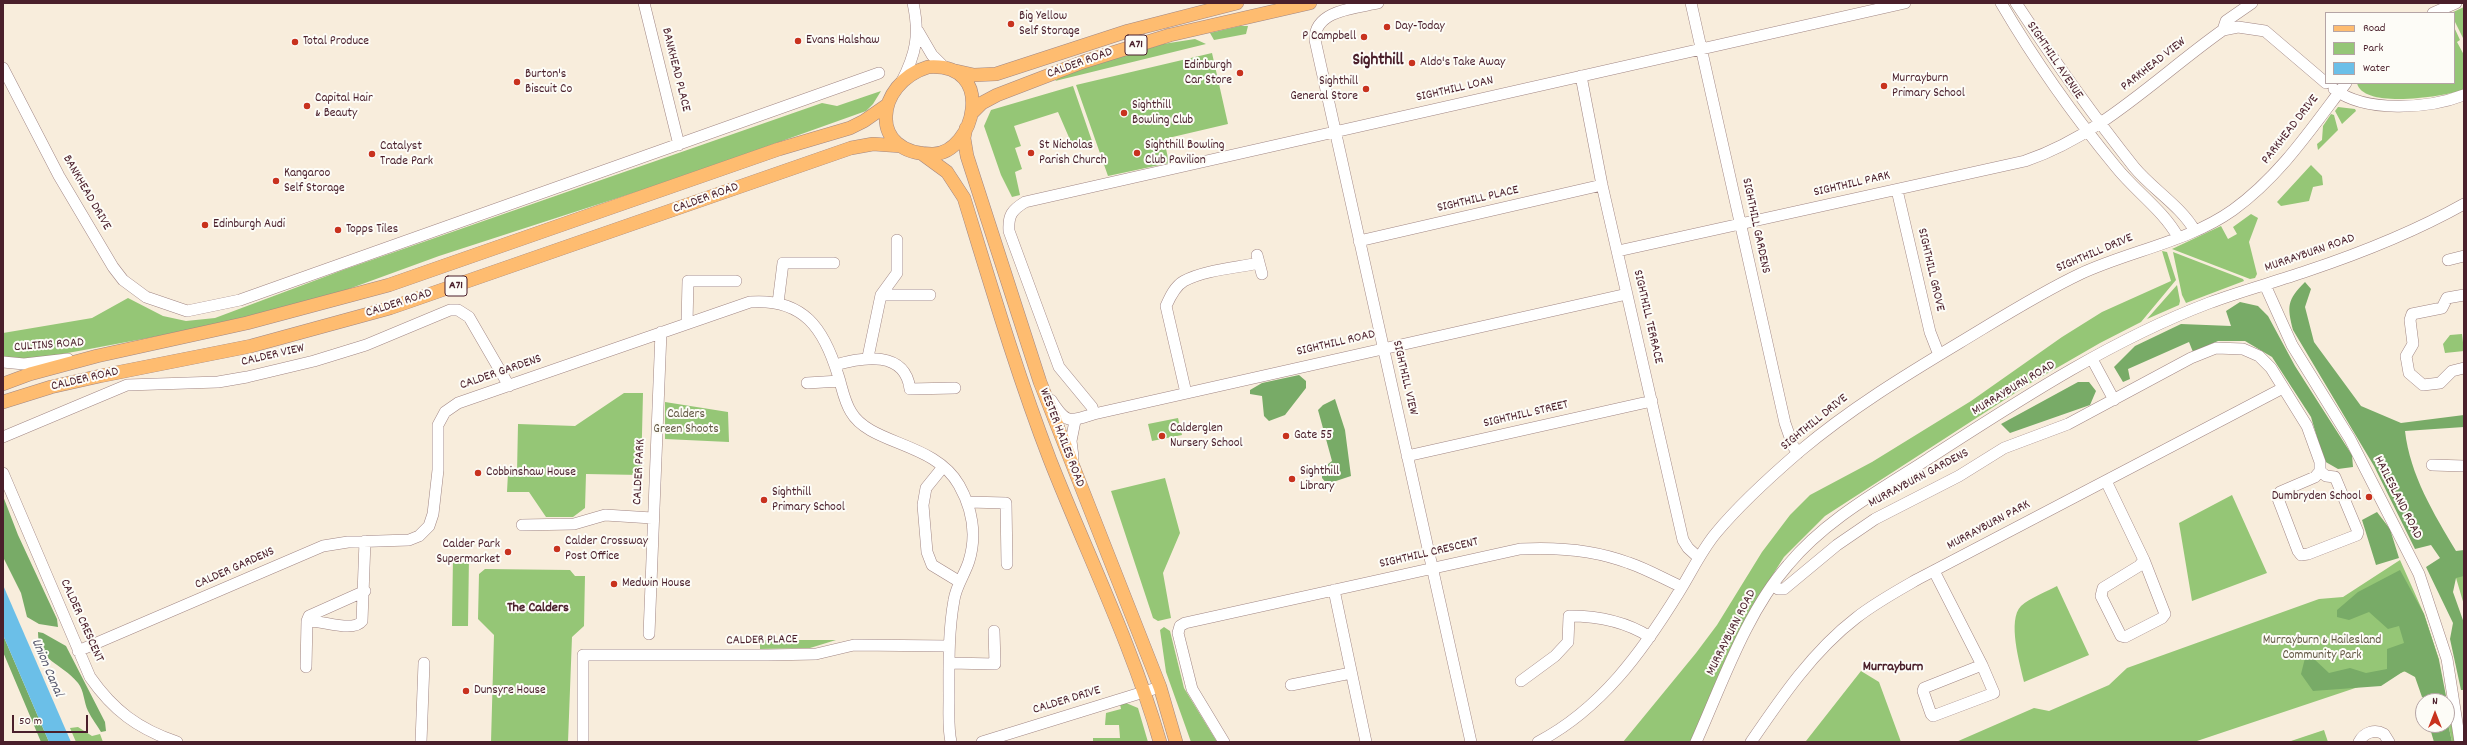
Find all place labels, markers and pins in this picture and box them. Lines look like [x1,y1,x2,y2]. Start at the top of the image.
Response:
place label: Big Yellow Self Storage [1019,9,1080,40]
marker: Big Yellow Self Storage [1006,19,1016,29]
place label: Day-Today [1395,19,1445,35]
marker: Day-Today [1382,22,1392,32]
place label: P Campbell [1302,29,1356,45]
marker: P Campbell [1359,32,1369,42]
place label: Evans Halshaw [806,33,880,49]
place label: Total Produce [303,34,369,50]
marker: Evans Halshaw [793,36,803,46]
marker: Total Produce [290,37,300,47]
place label: Aldo's Take Away [1420,55,1505,71]
place label: Edinburgh Car Store [1184,58,1232,89]
marker: Aldo's Take Away [1407,58,1417,68]
place label: Burton's Biscuit Co [525,67,572,98]
marker: Edinburgh Car Store [1235,68,1245,78]
place label: Murrayburn Primary School [1892,71,1965,102]
place label: Sighthill General Store [1290,74,1358,105]
marker: Burton's Biscuit Co [512,77,522,87]
marker: Murrayburn Primary School [1879,81,1889,91]
marker: Sighthill General Store [1361,84,1371,94]
place label: Capital Hair & Beauty [315,91,373,122]
place label: Sighthill Bowling Club [1132,98,1193,129]
marker: Capital Hair & Beauty [302,101,312,111]
marker: Sighthill Bowling Club [1119,108,1129,118]
place label: St Nicholas Parish Church [1039,138,1107,169]
place label: Sighthill Bowling Club Pavilion [1145,138,1225,169]
place label: Catalyst Trade Park [380,139,433,170]
marker: St Nicholas Parish Church [1026,148,1036,158]
marker: Sighthill Bowling Club Pavilion [1132,148,1142,158]
marker: Catalyst Trade Park [367,149,377,159]
place label: Kangaroo Self Storage [284,166,345,197]
marker: Kangaroo Self Storage [271,176,281,186]
place label: Edinburgh Audi [213,217,285,233]
marker: Edinburgh Audi [200,220,210,230]
place label: Topps Tiles [346,222,398,238]
marker: Topps Tiles [333,225,343,235]
place label: Calderglen Nursery School [1170,421,1243,452]
place label: Gate 55 [1294,428,1332,444]
marker: Calderglen Nursery School [1157,431,1167,441]
marker: Gate 55 [1281,431,1291,441]
place label: Sighthill Library [1300,464,1339,495]
place label: Cobbinshaw House [486,465,576,481]
marker: Cobbinshaw House [473,468,483,478]
marker: Sighthill Library [1287,474,1297,484]
place label: Sighthill Primary School [772,485,845,516]
place label: Dumbryden School [2272,489,2361,505]
marker: Dumbryden School [2364,492,2374,502]
marker: Sighthill Primary School [759,495,769,505]
place label: Calder Crossway Post Office [565,534,648,565]
place label: Calder Park Supermarket [436,537,500,568]
marker: Calder Crossway Post Office [552,544,562,554]
marker: Calder Park Supermarket [503,547,513,557]
place label: Medwin House [622,576,690,592]
marker: Medwin House [609,579,619,589]
place label: Dunsyre House [474,683,546,699]
marker: Dunsyre House [461,686,471,696]

